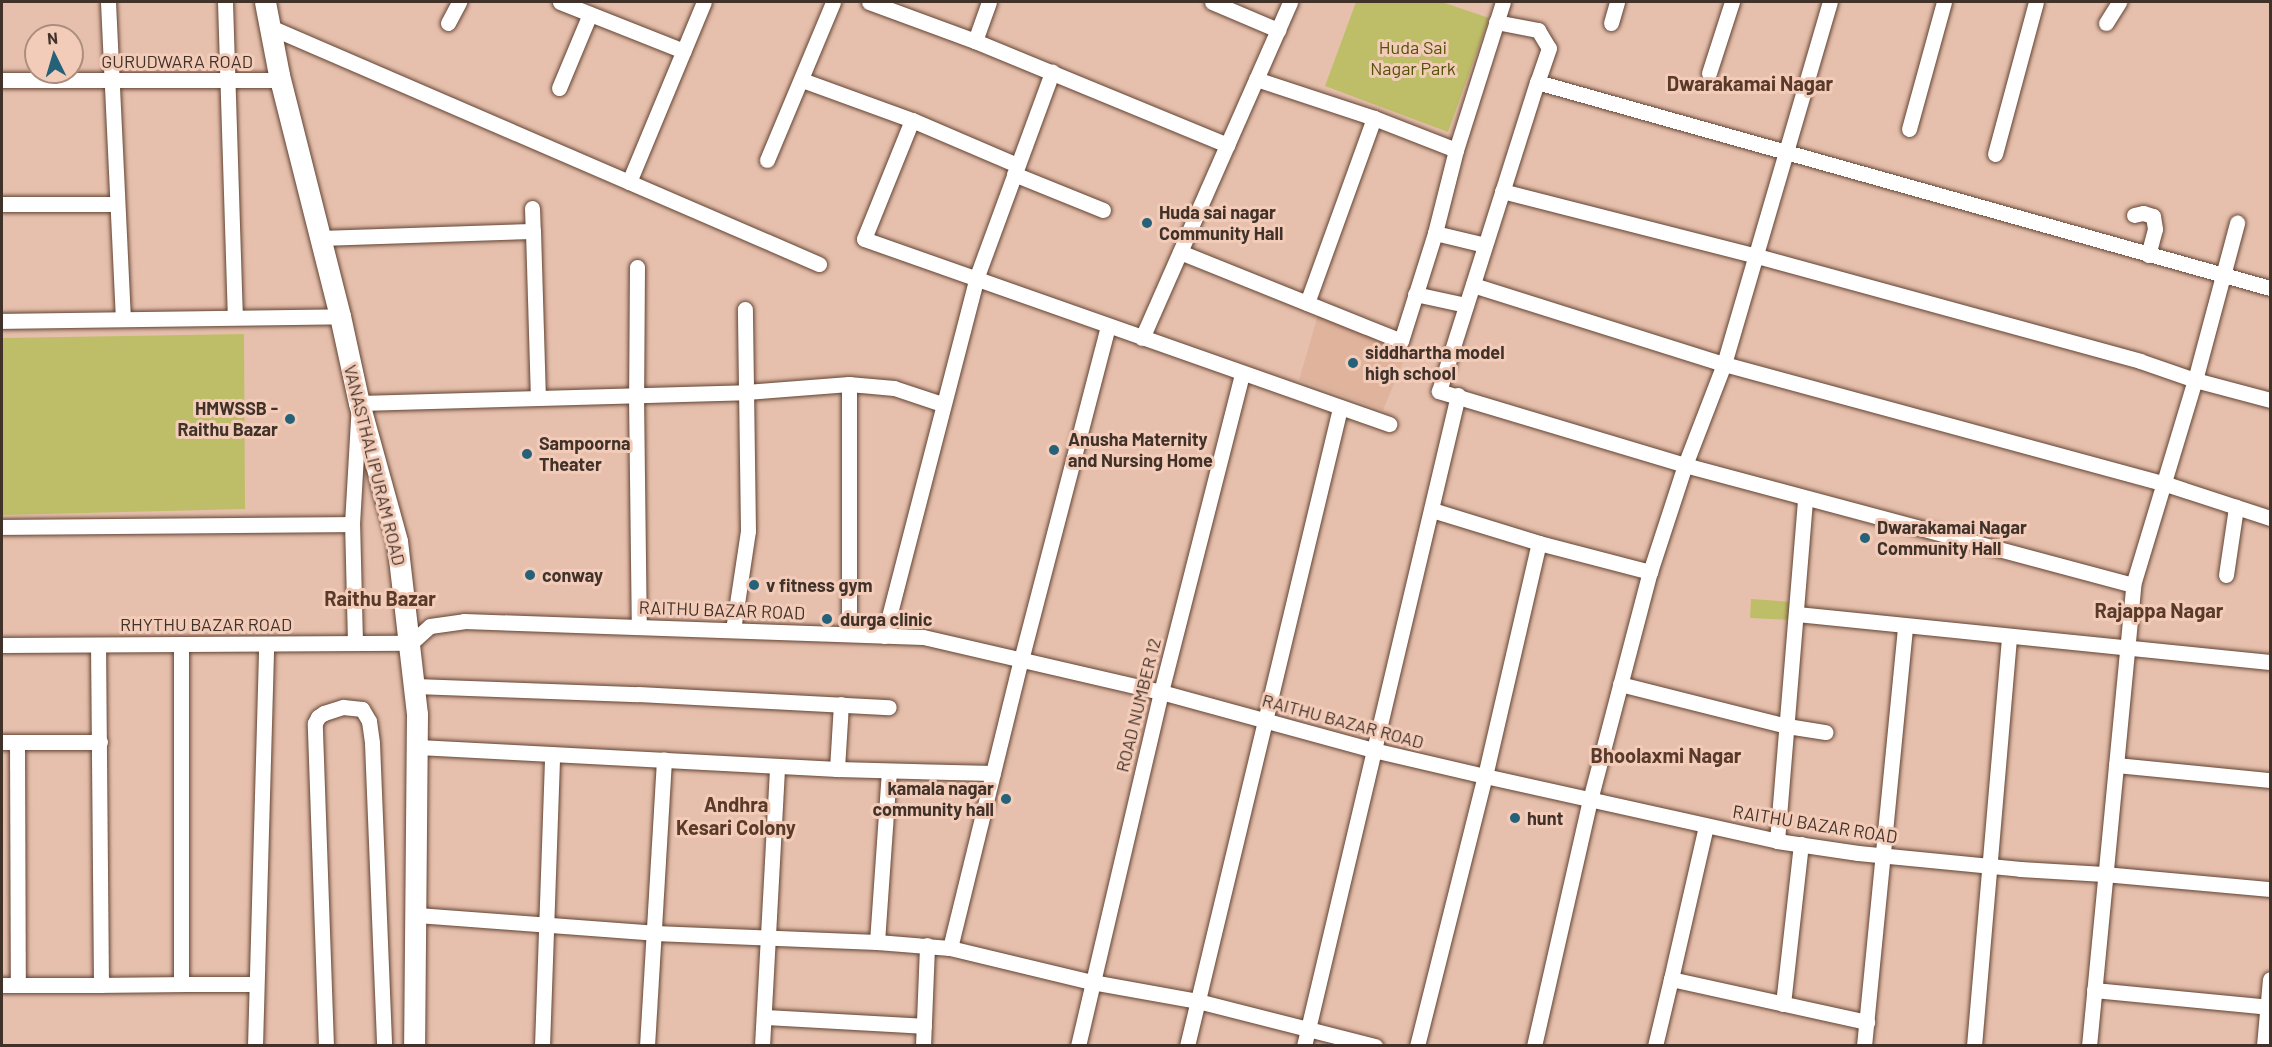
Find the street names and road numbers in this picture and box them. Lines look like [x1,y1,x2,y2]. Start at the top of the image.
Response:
street label: GURUDWARA ROAD [101,50,253,72]
street label: VANASTHALIPURAM ROAD [340,362,410,568]
street label: RAITHU BAZAR ROAD [638,596,806,624]
street label: RHYTHU BAZAR ROAD [120,613,292,635]
street label: ROAD NUMBER 12 [1111,636,1165,774]
street label: RAITHU BAZAR ROAD [1260,689,1426,753]
street label: RAITHU BAZAR ROAD [1731,800,1899,848]

